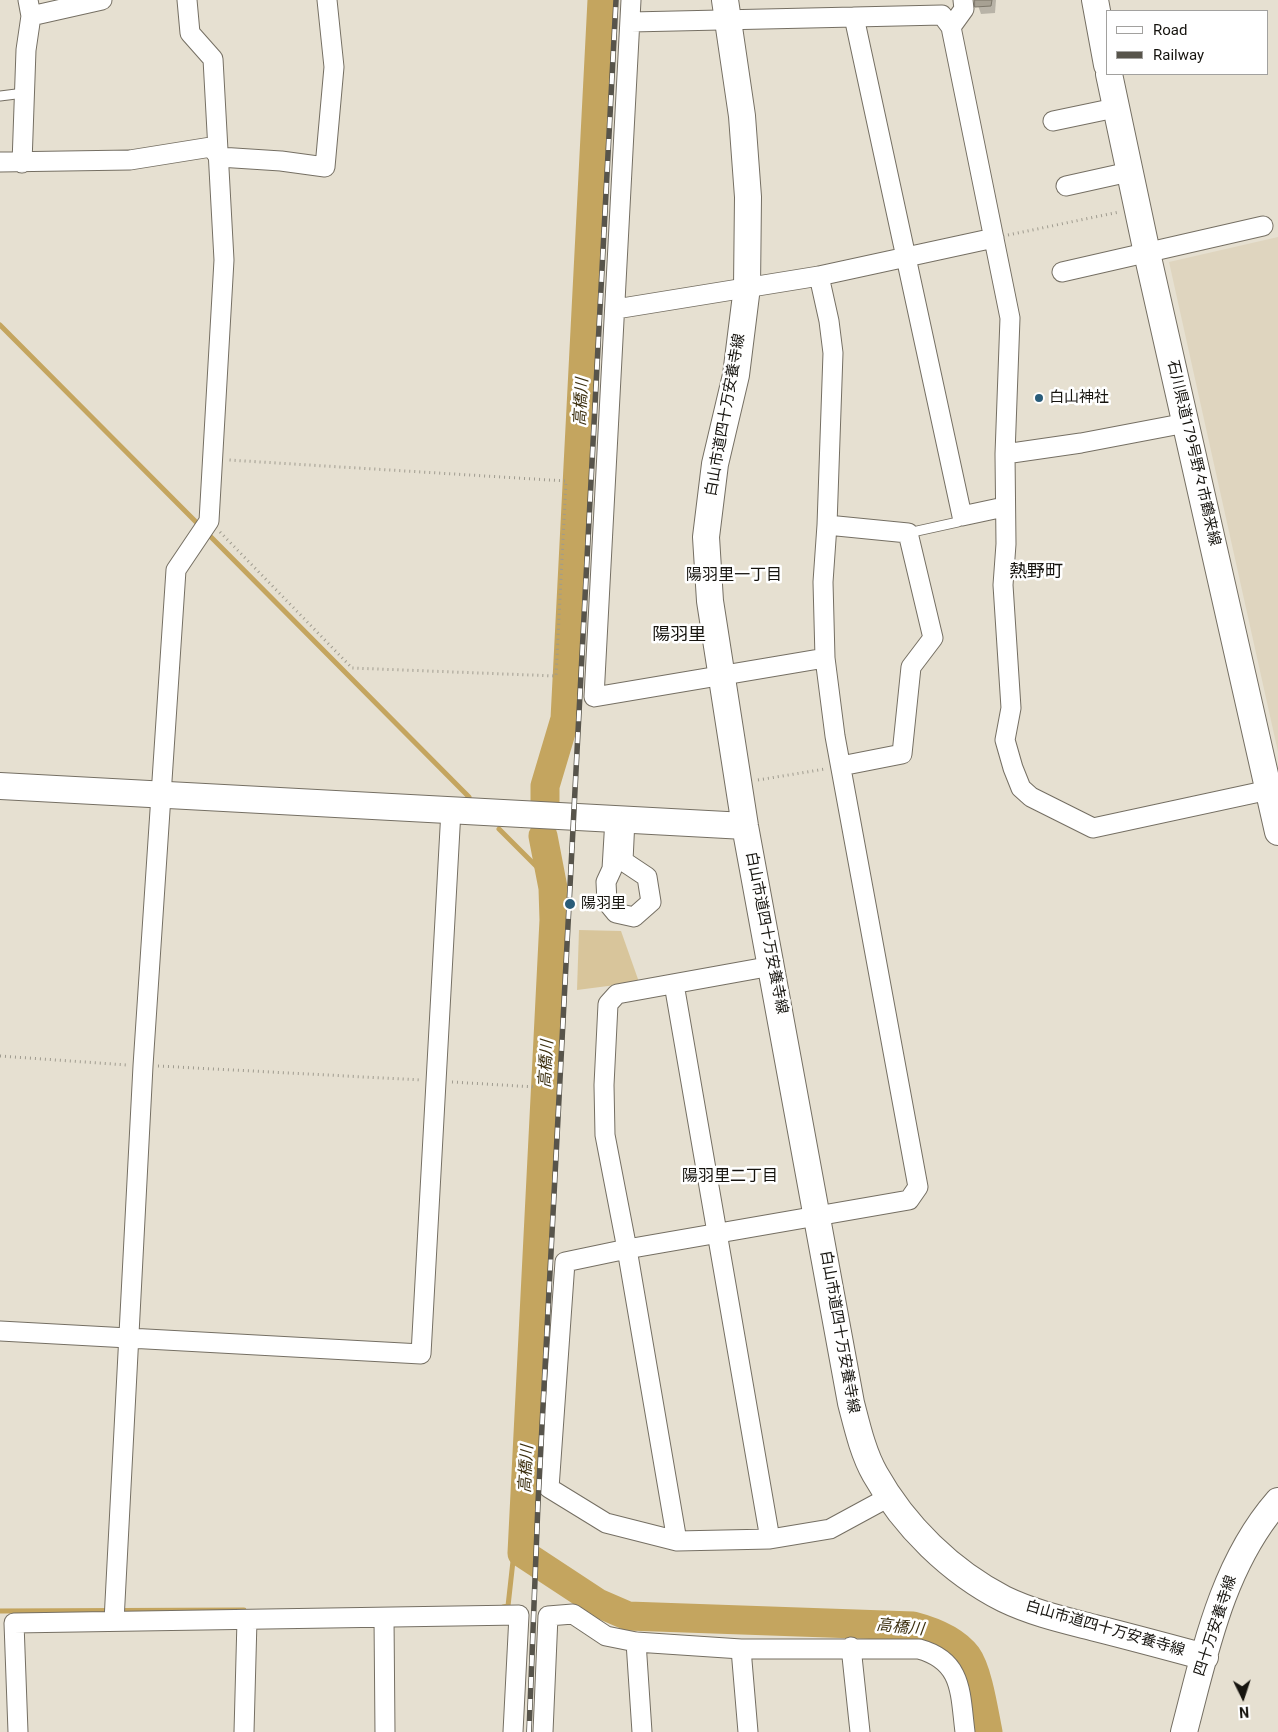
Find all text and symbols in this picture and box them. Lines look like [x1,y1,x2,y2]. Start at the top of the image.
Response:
legend [1106,10,1268,75]
text: Road [1153,21,1187,39]
text: Railway [1153,46,1204,64]
street label: 白山市道四十万安養寺線 [703,332,749,498]
street label: 石川県道179号野々市鶴来線 [1163,358,1223,548]
water label: 高橋川 [571,378,593,426]
place label: 白山神社 [1049,389,1109,407]
marker: 白山神社 [1033,392,1045,404]
district label: 熱野町 [1009,561,1063,583]
district label: 陽羽里一丁目 [686,566,782,586]
district label: 陽羽里 [652,624,706,646]
street label: 白山市道四十万安養寺線 [741,850,791,1016]
place label: 陽羽里 [581,895,626,913]
marker: 陽羽里 [563,897,577,911]
water label: 高橋川 [536,1040,558,1088]
district label: 陽羽里二丁目 [682,1167,778,1187]
street label: 白山市道四十万安養寺線 [816,1249,862,1415]
water label: 高橋川 [516,1445,538,1493]
street label: 四十万安養寺線 [1191,1573,1241,1679]
street label: 白山市道四十万安養寺線 [1023,1598,1187,1660]
water label: 高橋川 [875,1616,925,1640]
north arrow [1218,1672,1268,1722]
text: N [1239,1704,1250,1720]

